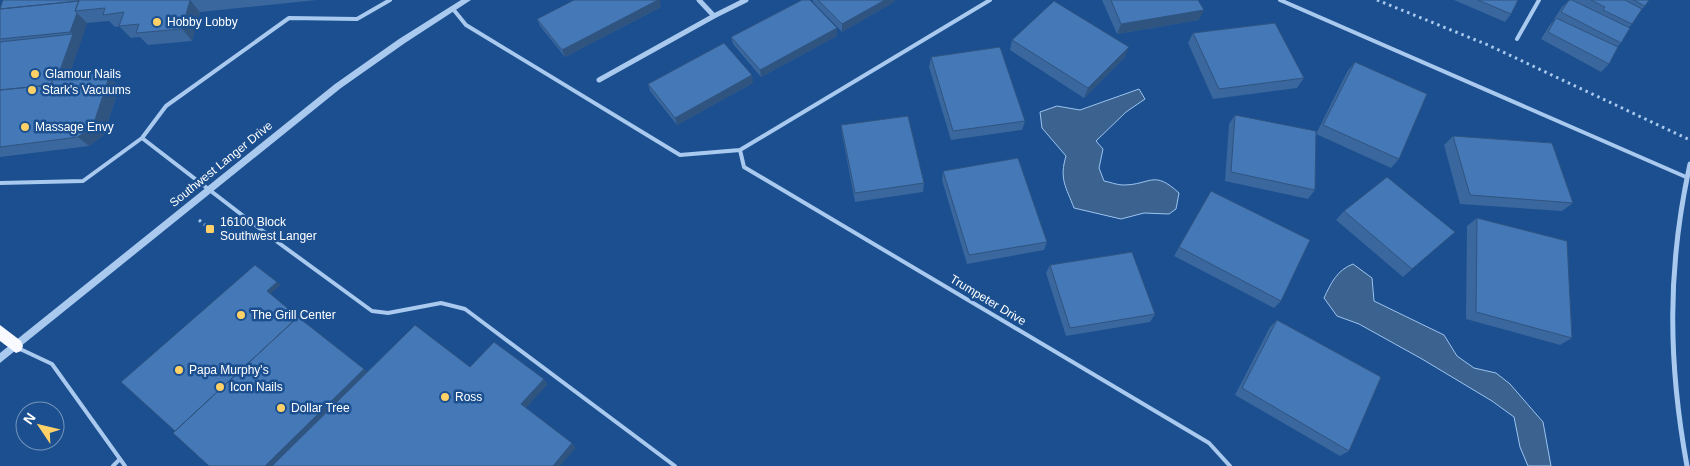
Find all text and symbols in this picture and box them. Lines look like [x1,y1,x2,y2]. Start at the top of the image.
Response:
place label: Hobby Lobby [167,15,238,29]
marker: Hobby Lobby [151,16,163,28]
place label: Glamour Nails [45,67,121,81]
marker: Glamour Nails [29,68,41,80]
place label: Stark's Vacuums [42,83,131,97]
marker: Stark's Vacuums [26,84,38,96]
street label: Southwest Langer Drive [167,118,275,210]
place label: Massage Envy [35,120,114,134]
marker: Massage Envy [19,121,31,133]
place label: 16100 Block Southwest Langer [220,215,317,243]
marker: 16100 Block Southwest Langer [204,223,216,235]
street label: Trumpeter Drive [947,272,1029,328]
place label: The Grill Center [251,308,336,322]
marker: The Grill Center [235,309,247,321]
place label: Papa Murphy's [189,363,269,377]
marker: Papa Murphy's [173,364,185,376]
place label: Icon Nails [230,380,283,394]
marker: Icon Nails [214,381,226,393]
place label: Ross [455,390,482,404]
marker: Ross [439,391,451,403]
north arrow [15,401,65,451]
place label: Dollar Tree [291,401,350,415]
marker: Dollar Tree [275,402,287,414]
text: N [20,410,39,427]

